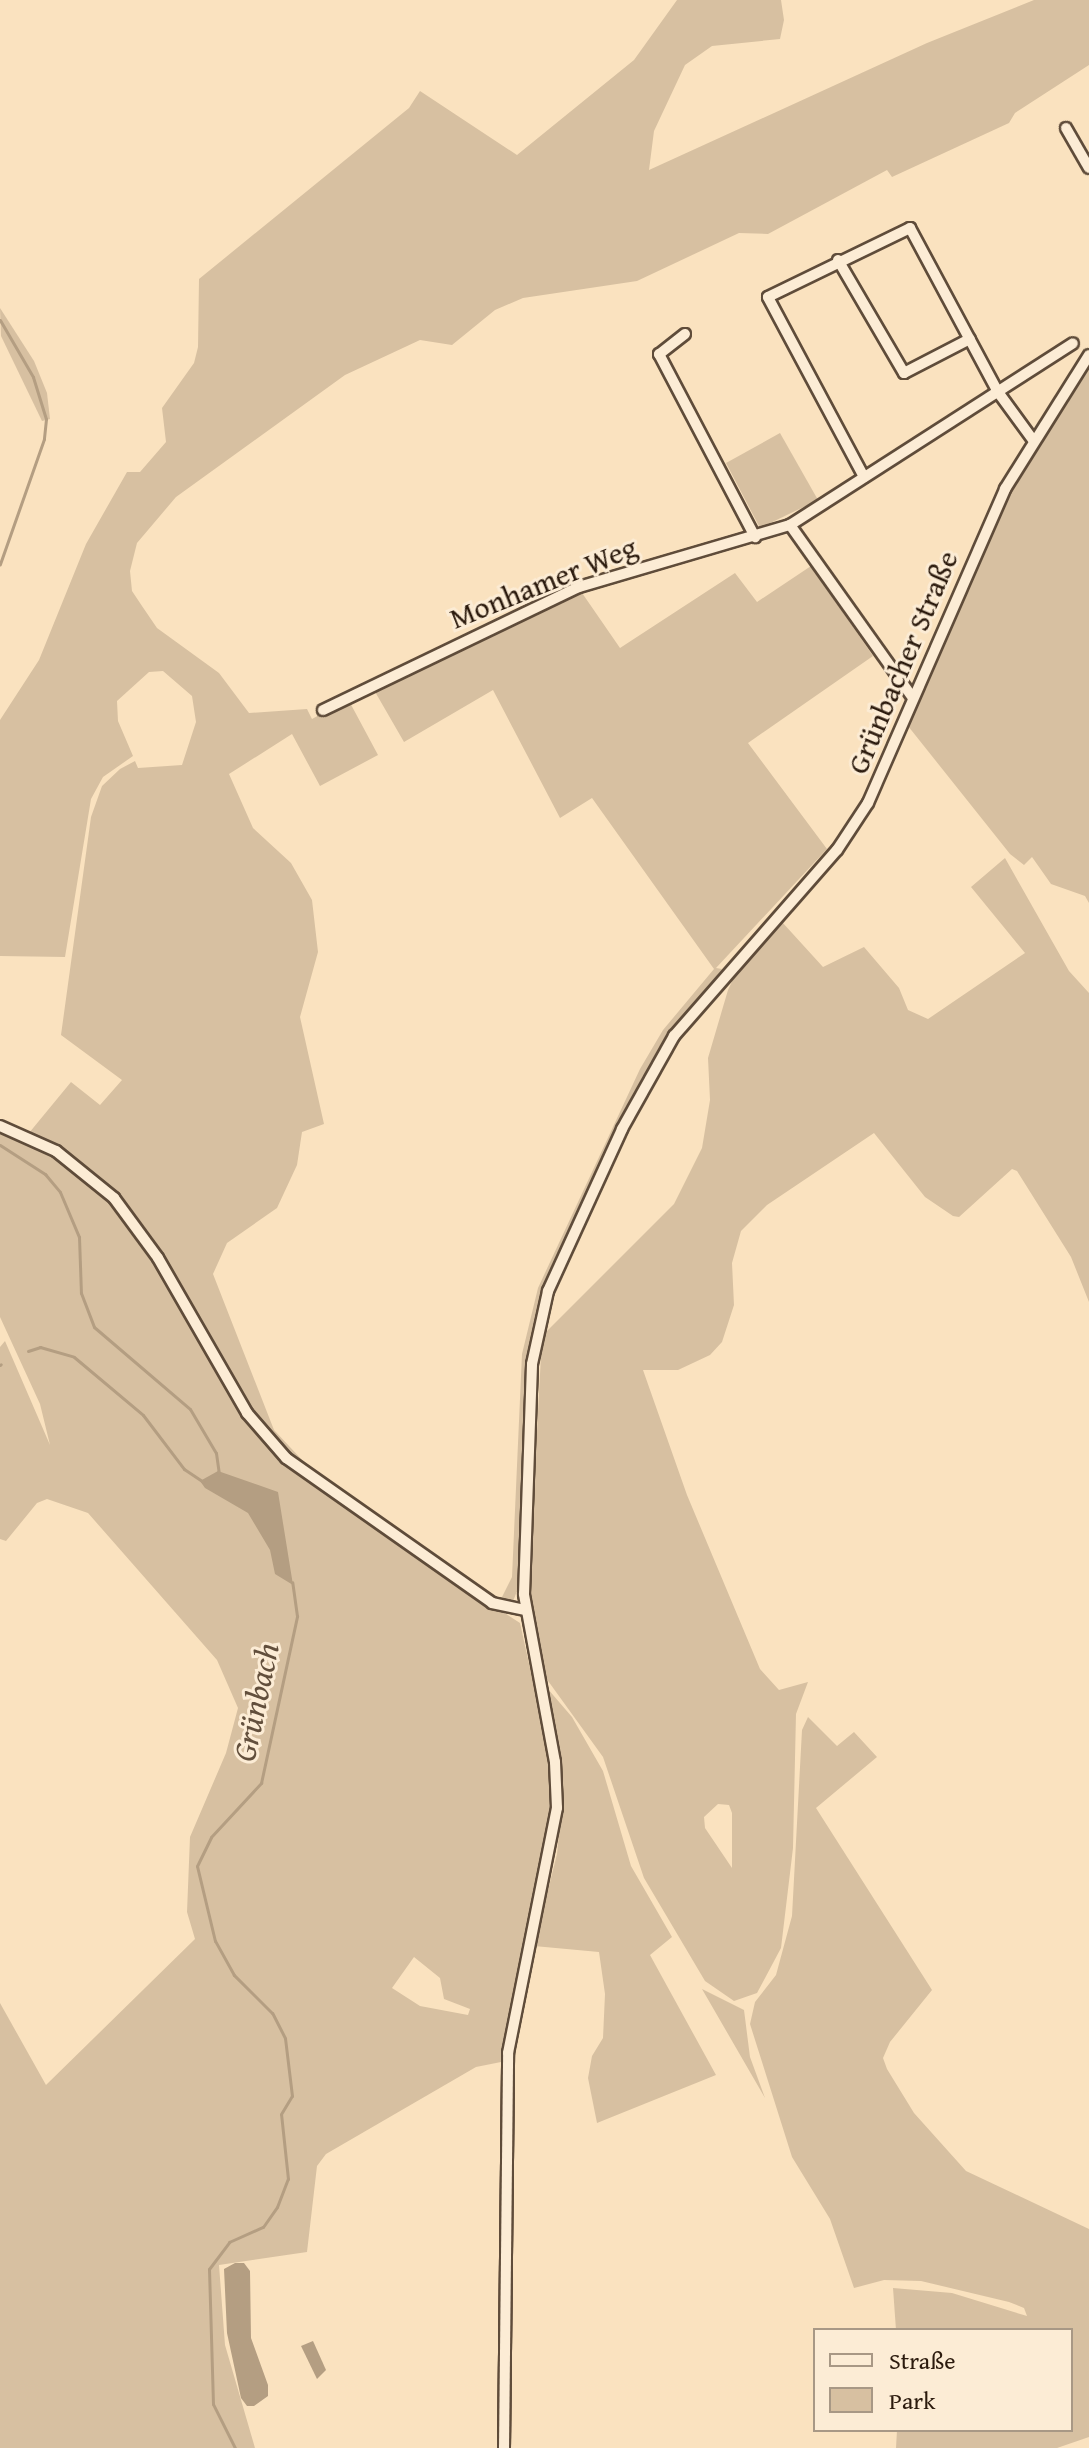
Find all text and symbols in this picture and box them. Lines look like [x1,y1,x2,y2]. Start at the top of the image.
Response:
street label: Monhamer Weg [444,528,642,636]
street label: Grünbacher Straße [839,545,965,779]
water label: Grünbach [225,1639,287,1765]
legend [813,2328,1073,2432]
text: Straße [889,2343,956,2378]
text: Park [889,2383,935,2418]

